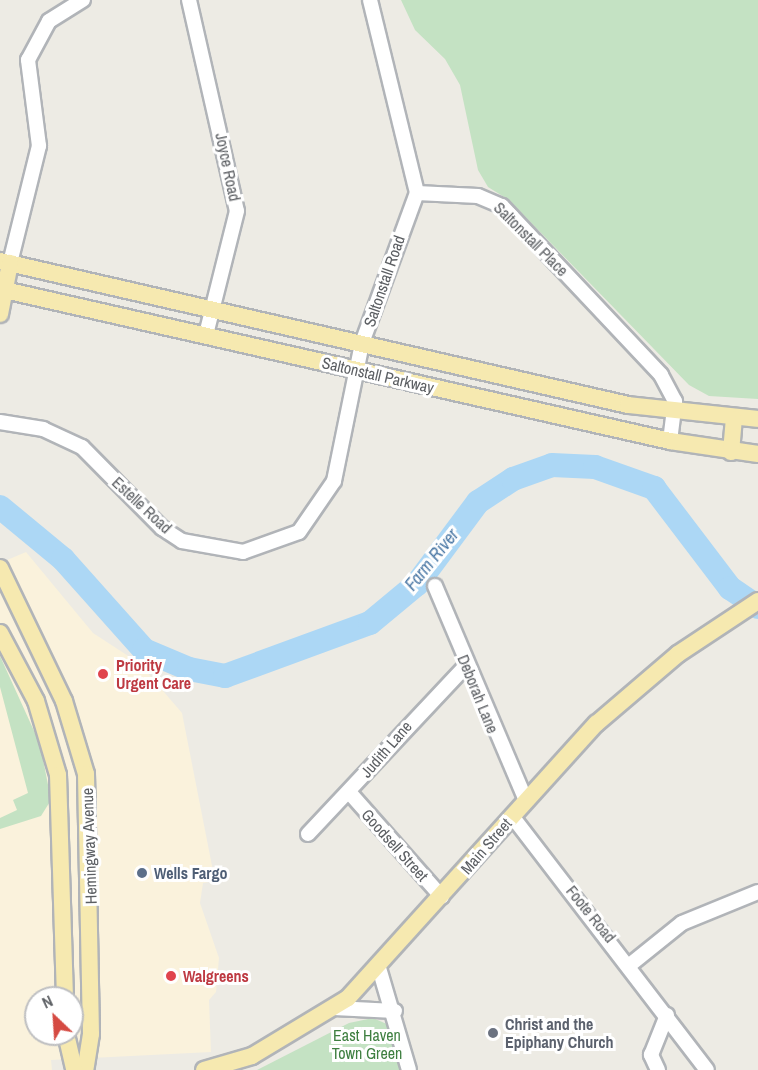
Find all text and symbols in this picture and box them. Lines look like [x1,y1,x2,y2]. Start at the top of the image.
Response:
street label: Joyce Road [211,131,245,203]
street label: Saltonstall Place [490,198,572,280]
street label: Saltonstall Road [359,233,409,329]
street label: Saltonstall Parkway [320,353,436,397]
street label: Estelle Road [108,473,176,537]
water label: Farm River [401,525,463,595]
street label: Deborah Lane [454,652,502,736]
place label: Priority Urgent Care [116,655,191,693]
marker: Priority Urgent Care [94,665,112,683]
street label: Judith Lane [356,717,416,781]
street label: Hemingway Avenue [77,787,101,905]
street label: Goodsell Street [358,805,432,885]
street label: Main Street [457,814,515,878]
place label: Wells Fargo [154,863,228,883]
marker: Wells Fargo [135,866,149,880]
street label: Foote Road [562,882,620,946]
place label: Walgreens [183,966,249,986]
marker: Walgreens [164,969,178,983]
north arrow [24,986,84,1046]
text: N [38,990,56,1013]
place label: Christ and the Epiphany Church [505,1014,614,1052]
park label: East Haven Town Green [332,1025,402,1063]
marker: Christ and the Epiphany Church [486,1026,500,1040]

